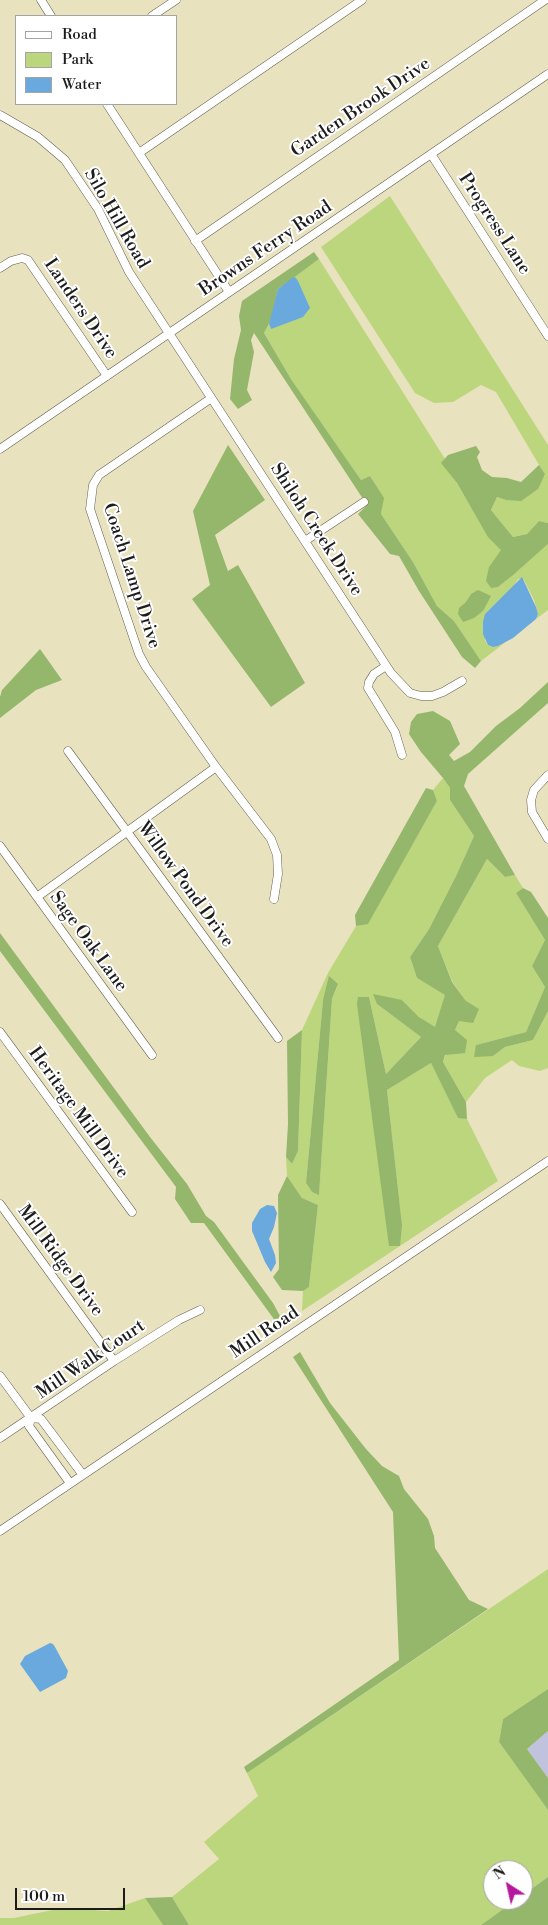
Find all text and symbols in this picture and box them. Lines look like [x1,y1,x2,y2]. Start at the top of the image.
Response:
legend [15,15,178,105]
text: Road [62,25,97,44]
text: Park [62,50,93,69]
street label: Garden Brook Drive [287,53,435,163]
text: Water [62,75,101,94]
street label: Silo Hill Road [79,165,153,273]
street label: Progress Lane [453,169,535,279]
street label: Browns Ferry Road [196,197,336,301]
street label: Landers Drive [39,255,121,363]
street label: Shiloh Creek Drive [265,460,367,600]
street label: Coach Lamp Drive [97,501,165,651]
street label: Willow Pond Drive [132,818,238,952]
street label: Sage Oak Lane [44,888,132,996]
street label: Heritage Mill Drive [23,1043,133,1183]
street label: Mill Ridge Drive [12,1201,108,1321]
street label: Mill Road [227,1302,303,1364]
street label: Mill Walk Court [33,1316,149,1404]
north arrow [483,1860,533,1910]
text: N [490,1863,510,1884]
scale bar [18,1878,128,1910]
text: 100 m [23,1887,65,1906]

